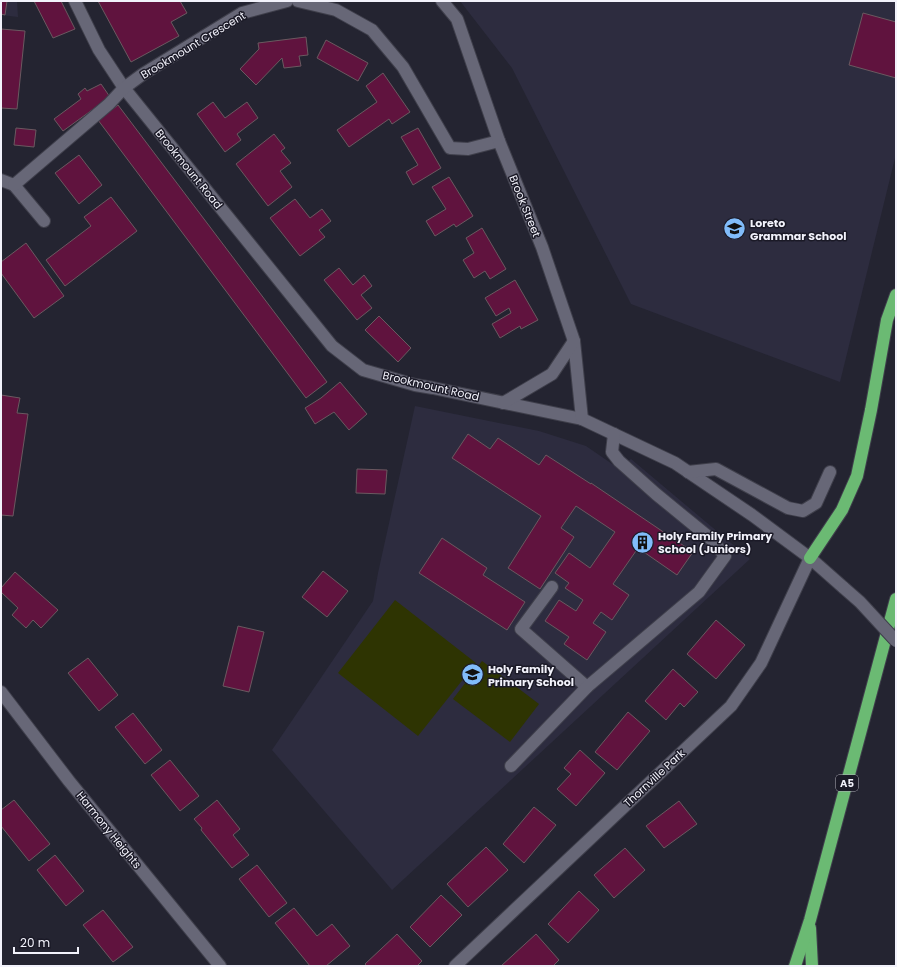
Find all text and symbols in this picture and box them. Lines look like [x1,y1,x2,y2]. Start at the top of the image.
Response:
street label: Brookmount Crescent [138,7,248,83]
street label: Brookmount Road [152,126,226,212]
street label: Brook Street [505,173,545,239]
place label: Loreto Grammar School [750,215,846,244]
school or university icon: Loreto Grammar School [722,216,748,242]
street label: Brookmount Road [381,367,481,405]
place label: Holy Family Primary School (Juniors) [658,528,772,557]
building icon: Holy Family Primary School (Juniors) [630,529,656,555]
place label: Holy Family Primary School [488,661,574,690]
school or university icon: Holy Family Primary School [460,662,486,688]
street label: Thornville Park [620,745,689,811]
road number: A5 [836,775,858,791]
street label: Harmony Heights [73,788,145,872]
scale bar [14,929,78,955]
text: 20 m [20,934,50,951]

